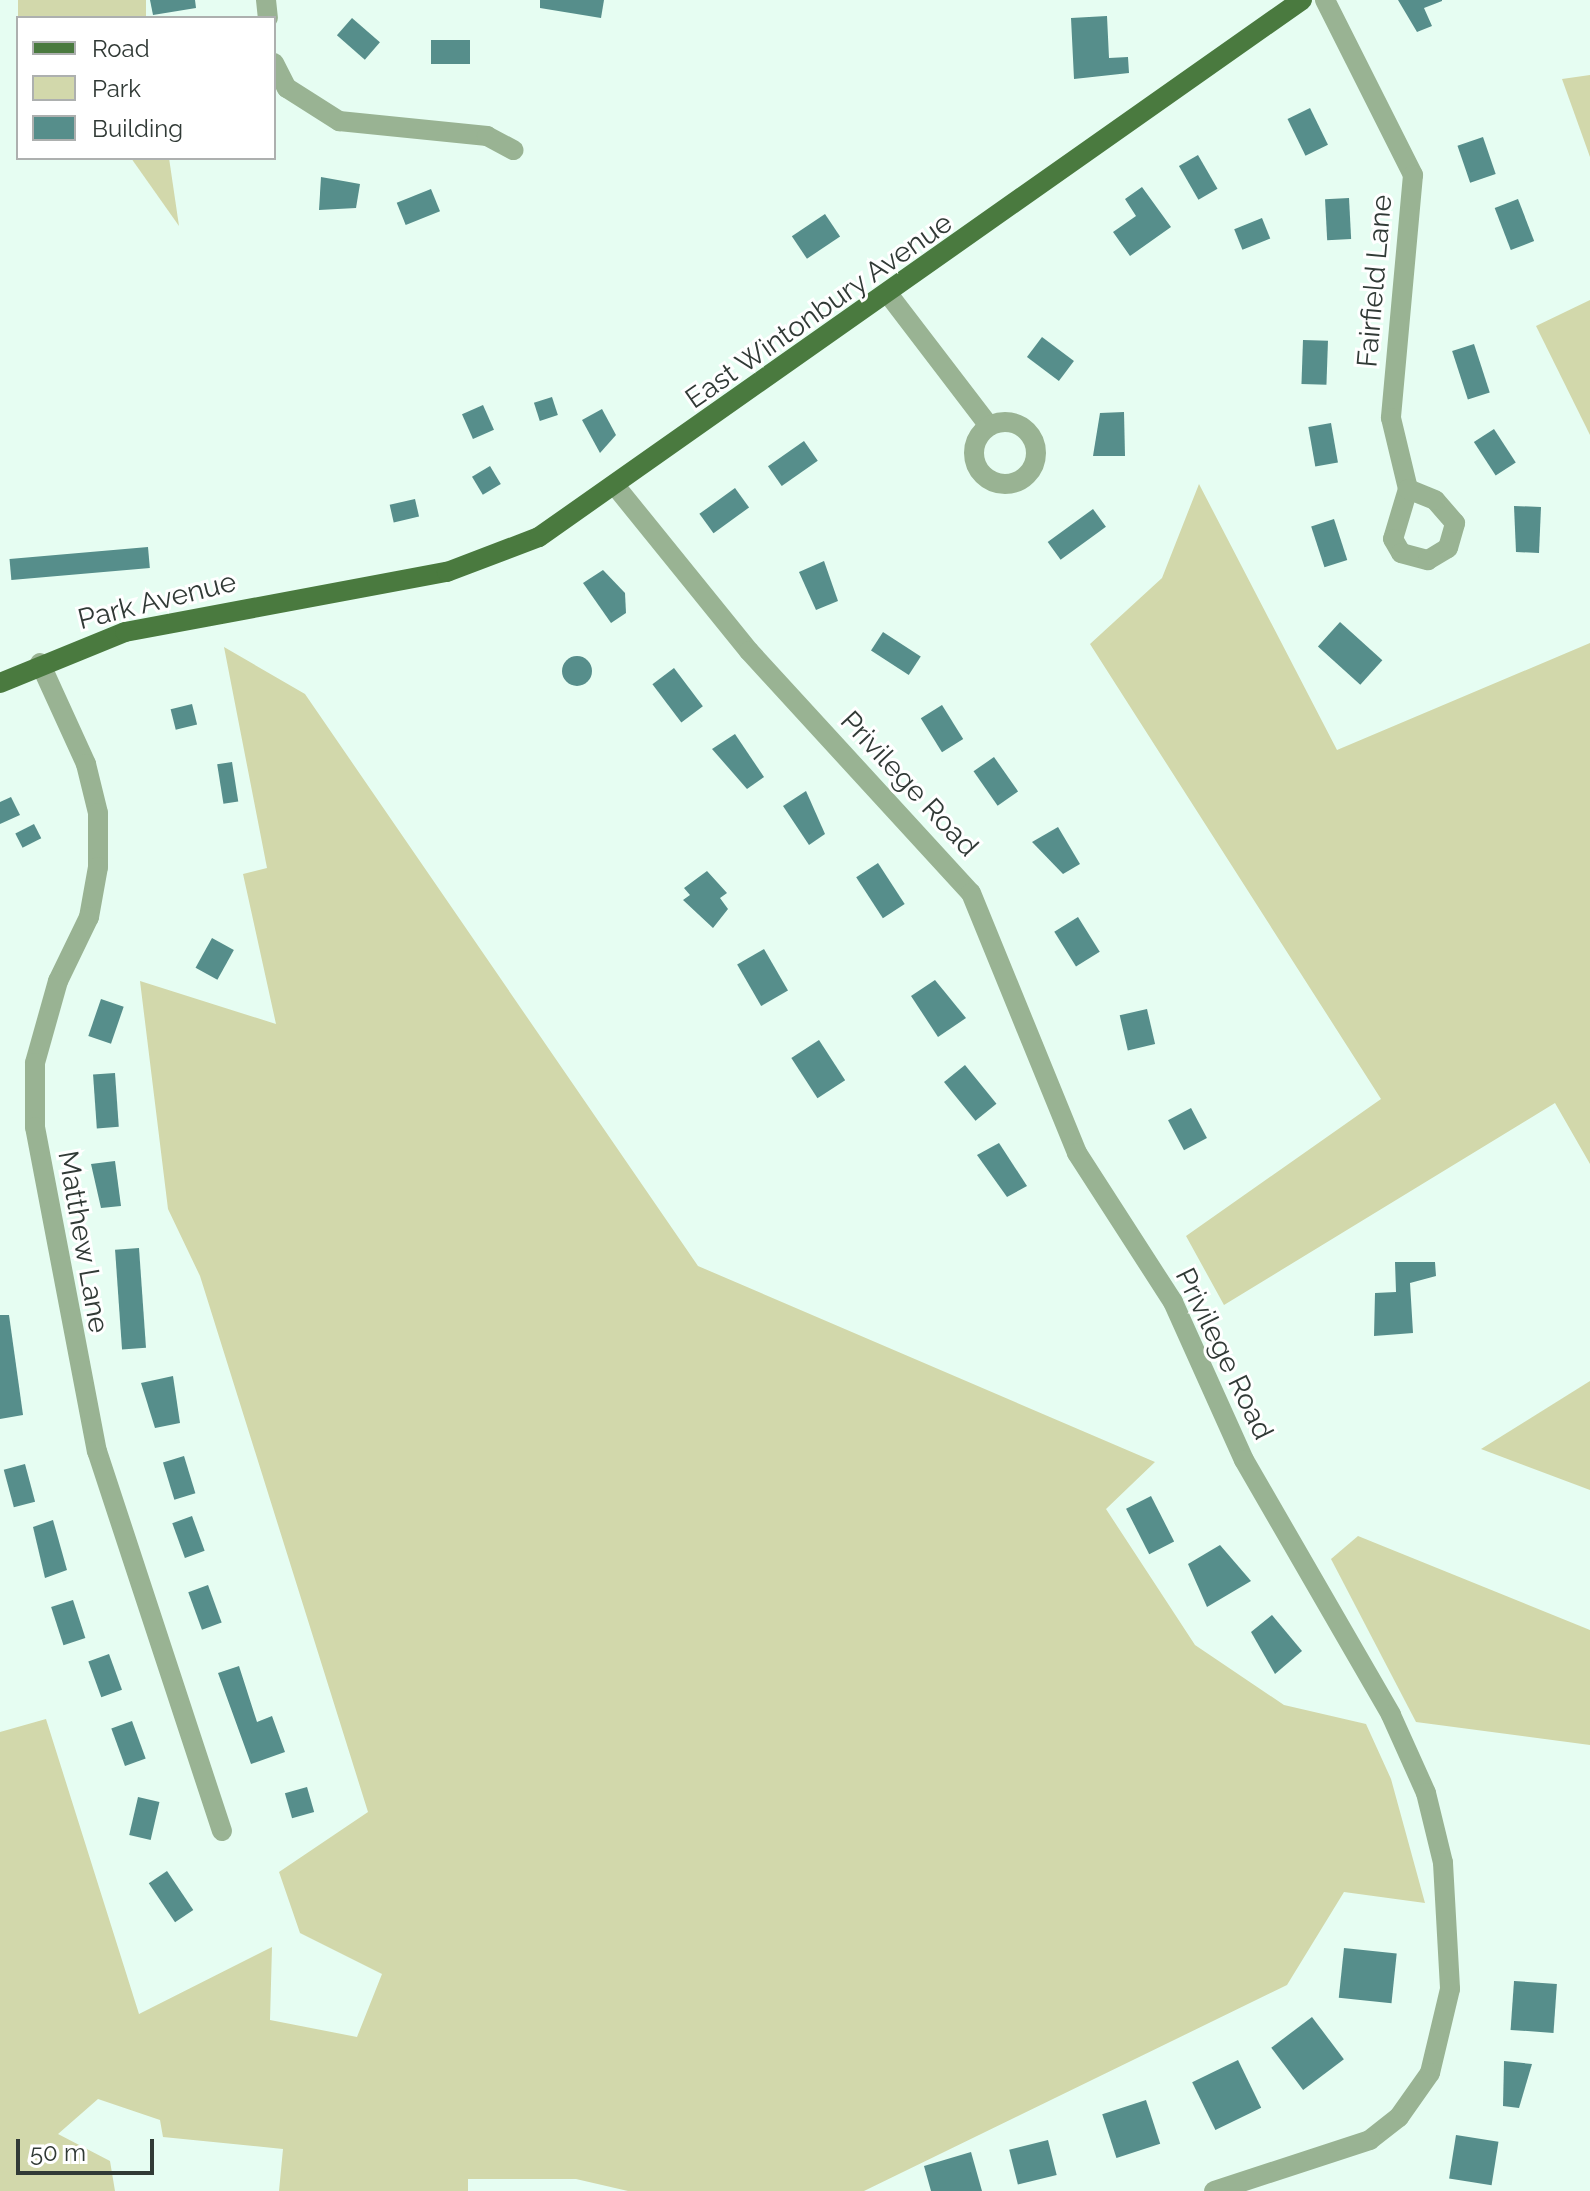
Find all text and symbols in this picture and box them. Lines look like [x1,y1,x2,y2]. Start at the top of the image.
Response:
legend [16,16,276,160]
text: Road [92,34,150,63]
text: Park [92,74,141,103]
text: Building [92,114,183,143]
street label: Fairfield Lane [1351,193,1399,369]
street label: East Wintonbury Avenue [678,205,960,417]
street label: Park Avenue [74,565,240,637]
street label: Privilege Road [833,704,985,864]
street label: Matthew Lane [50,1148,116,1336]
street label: Privilege Road [1168,1263,1280,1445]
scale bar [20,2123,158,2173]
text: 50 m [30,2138,86,2167]

